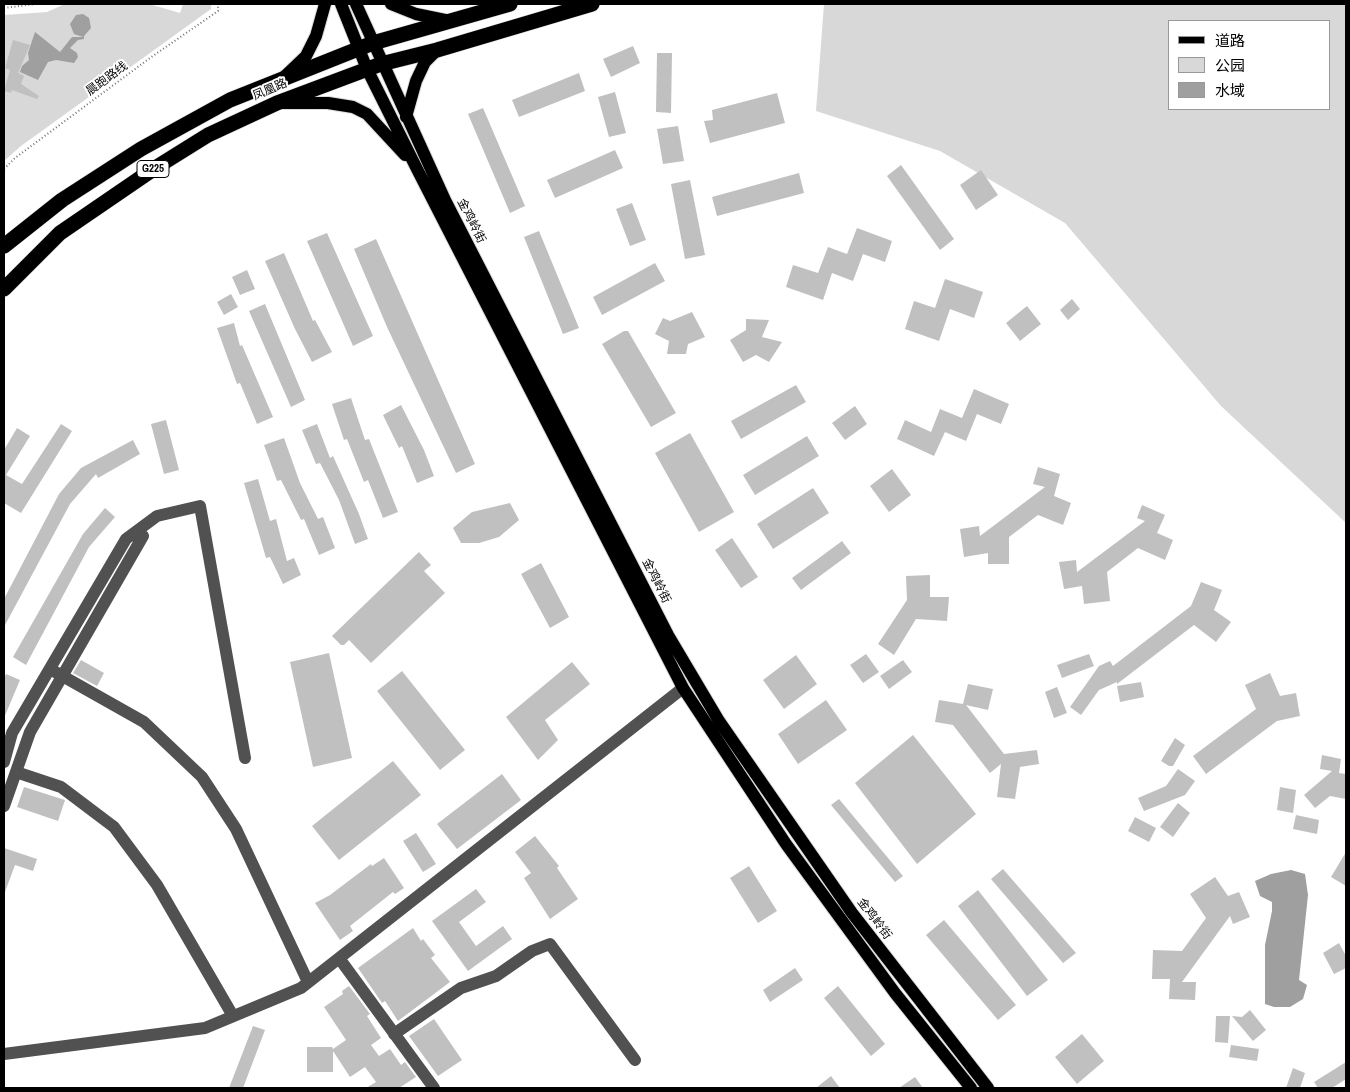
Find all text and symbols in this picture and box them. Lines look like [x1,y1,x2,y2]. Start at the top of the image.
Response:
legend [1168,20,1330,110]
text: 道路 [1215,30,1245,51]
text: 公园 [1215,55,1245,76]
street label: 晨跑路线 [83,59,131,99]
street label: 凤凰路 [251,76,289,104]
text: 水域 [1215,80,1245,101]
road number: G225 [137,160,169,178]
street label: 金鸡岭街 [454,196,488,246]
street label: 金鸡岭街 [639,556,673,606]
street label: 金鸡岭街 [854,895,894,943]

